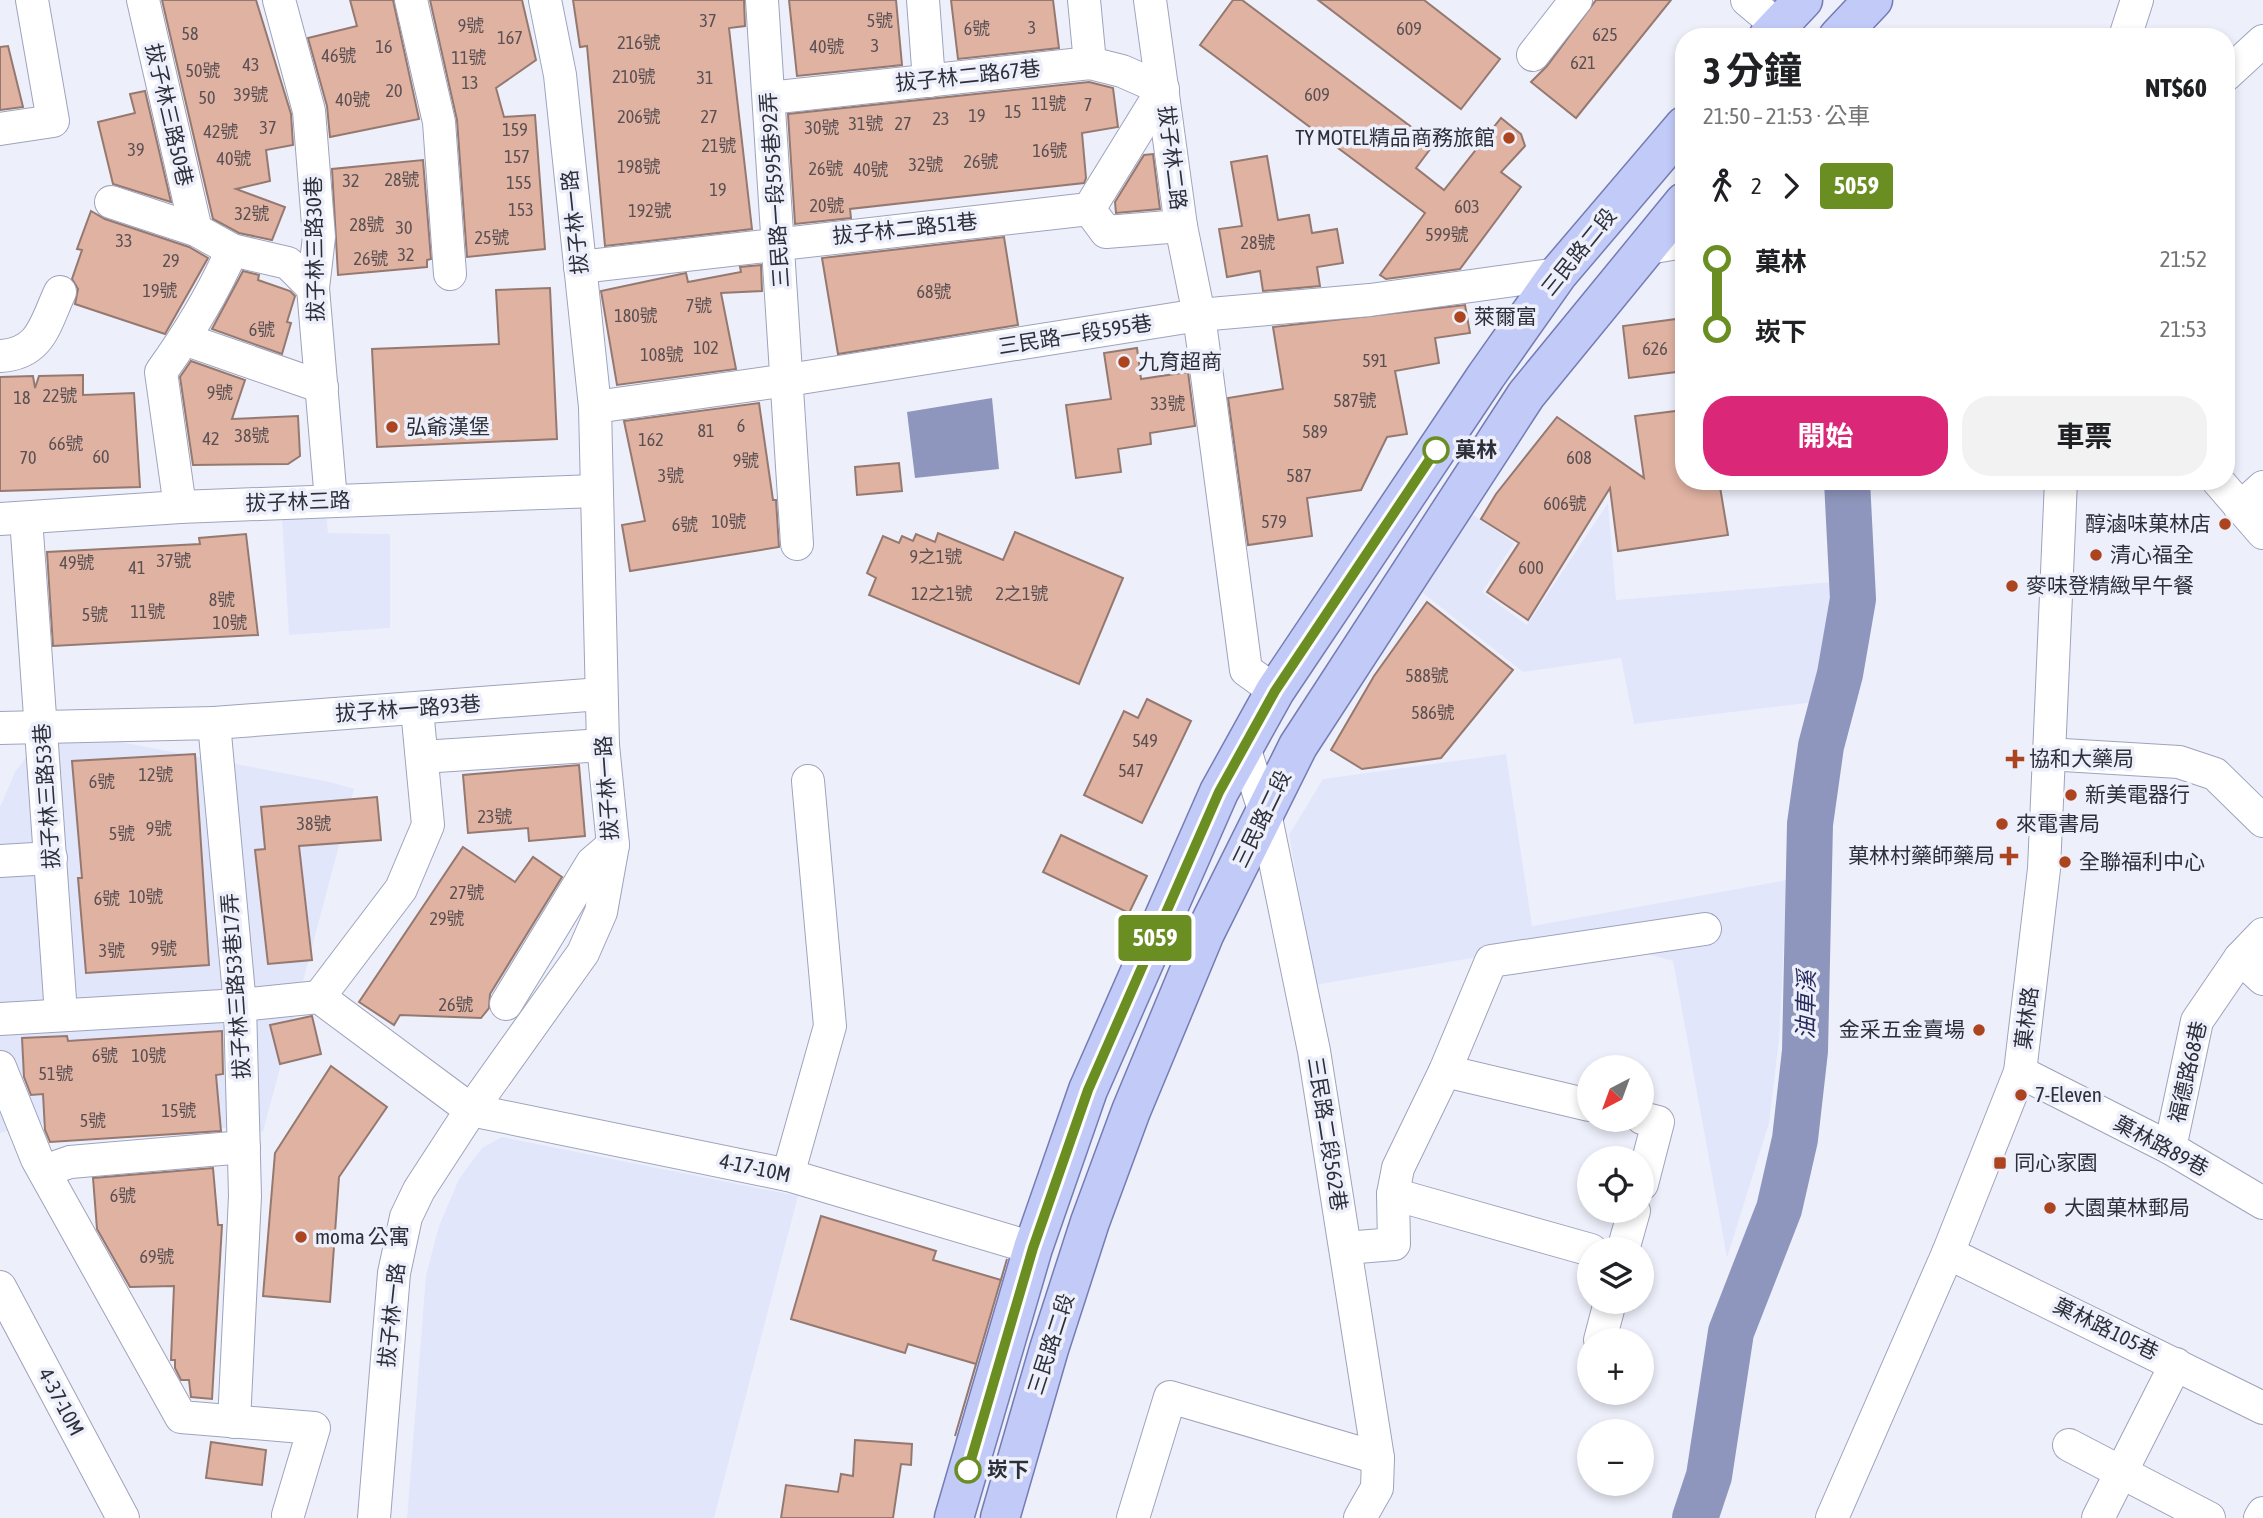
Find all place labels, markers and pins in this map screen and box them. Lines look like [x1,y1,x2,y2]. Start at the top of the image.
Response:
place label: TY MOTEL精品商務旅館 [1295,125,1495,149]
marker: TY MOTEL精品商務旅館 [1501,130,1517,146]
place label: 萊爾富 [1474,304,1537,328]
marker: 萊爾富 [1452,309,1468,325]
place label: 九育超商 [1138,349,1222,373]
marker: 九育超商 [1116,354,1132,370]
place label: 弘爺漢堡 [406,414,490,438]
marker: 弘爺漢堡 [384,419,400,435]
marker: 菓林 [1423,437,1449,463]
place label: 菓林 [1455,437,1497,461]
place label: 醇滷味菓林店 [2085,511,2211,535]
marker: 醇滷味菓林店 [2217,516,2233,532]
place label: 清心福全 [2110,542,2194,566]
marker: 清心福全 [2088,547,2104,563]
place label: 麥味登精緻早午餐 [2026,573,2194,597]
marker: 麥味登精緻早午餐 [2004,578,2020,594]
place label: 協和大藥局 [2029,746,2134,770]
marker: 協和大藥局 [2007,751,2023,767]
place label: 新美電器行 [2085,782,2190,806]
marker: 新美電器行 [2063,787,2079,803]
place label: 來電書局 [2016,811,2100,835]
marker: 來電書局 [1994,816,2010,832]
place label: 菓林村藥師藥局 [1848,843,1995,867]
marker: 菓林村藥師藥局 [2001,848,2017,864]
place label: 全聯福利中心 [2079,849,2205,873]
marker: 全聯福利中心 [2057,854,2073,870]
place label: 金采五金賣場 [1839,1017,1965,1041]
marker: 金采五金賣場 [1971,1022,1987,1038]
place label: 7-Eleven [2035,1082,2102,1106]
marker: 7-Eleven [2013,1087,2029,1103]
place label: 同心家園 [2014,1150,2098,1174]
marker: 同心家園 [1992,1155,2008,1171]
place label: 大園菓林郵局 [2064,1195,2190,1219]
marker: 大園菓林郵局 [2042,1200,2058,1216]
place label: moma 公寓 [315,1224,410,1248]
marker: moma 公寓 [293,1229,309,1245]
marker: 崁下 [955,1457,981,1483]
place label: 崁下 [987,1457,1029,1481]

